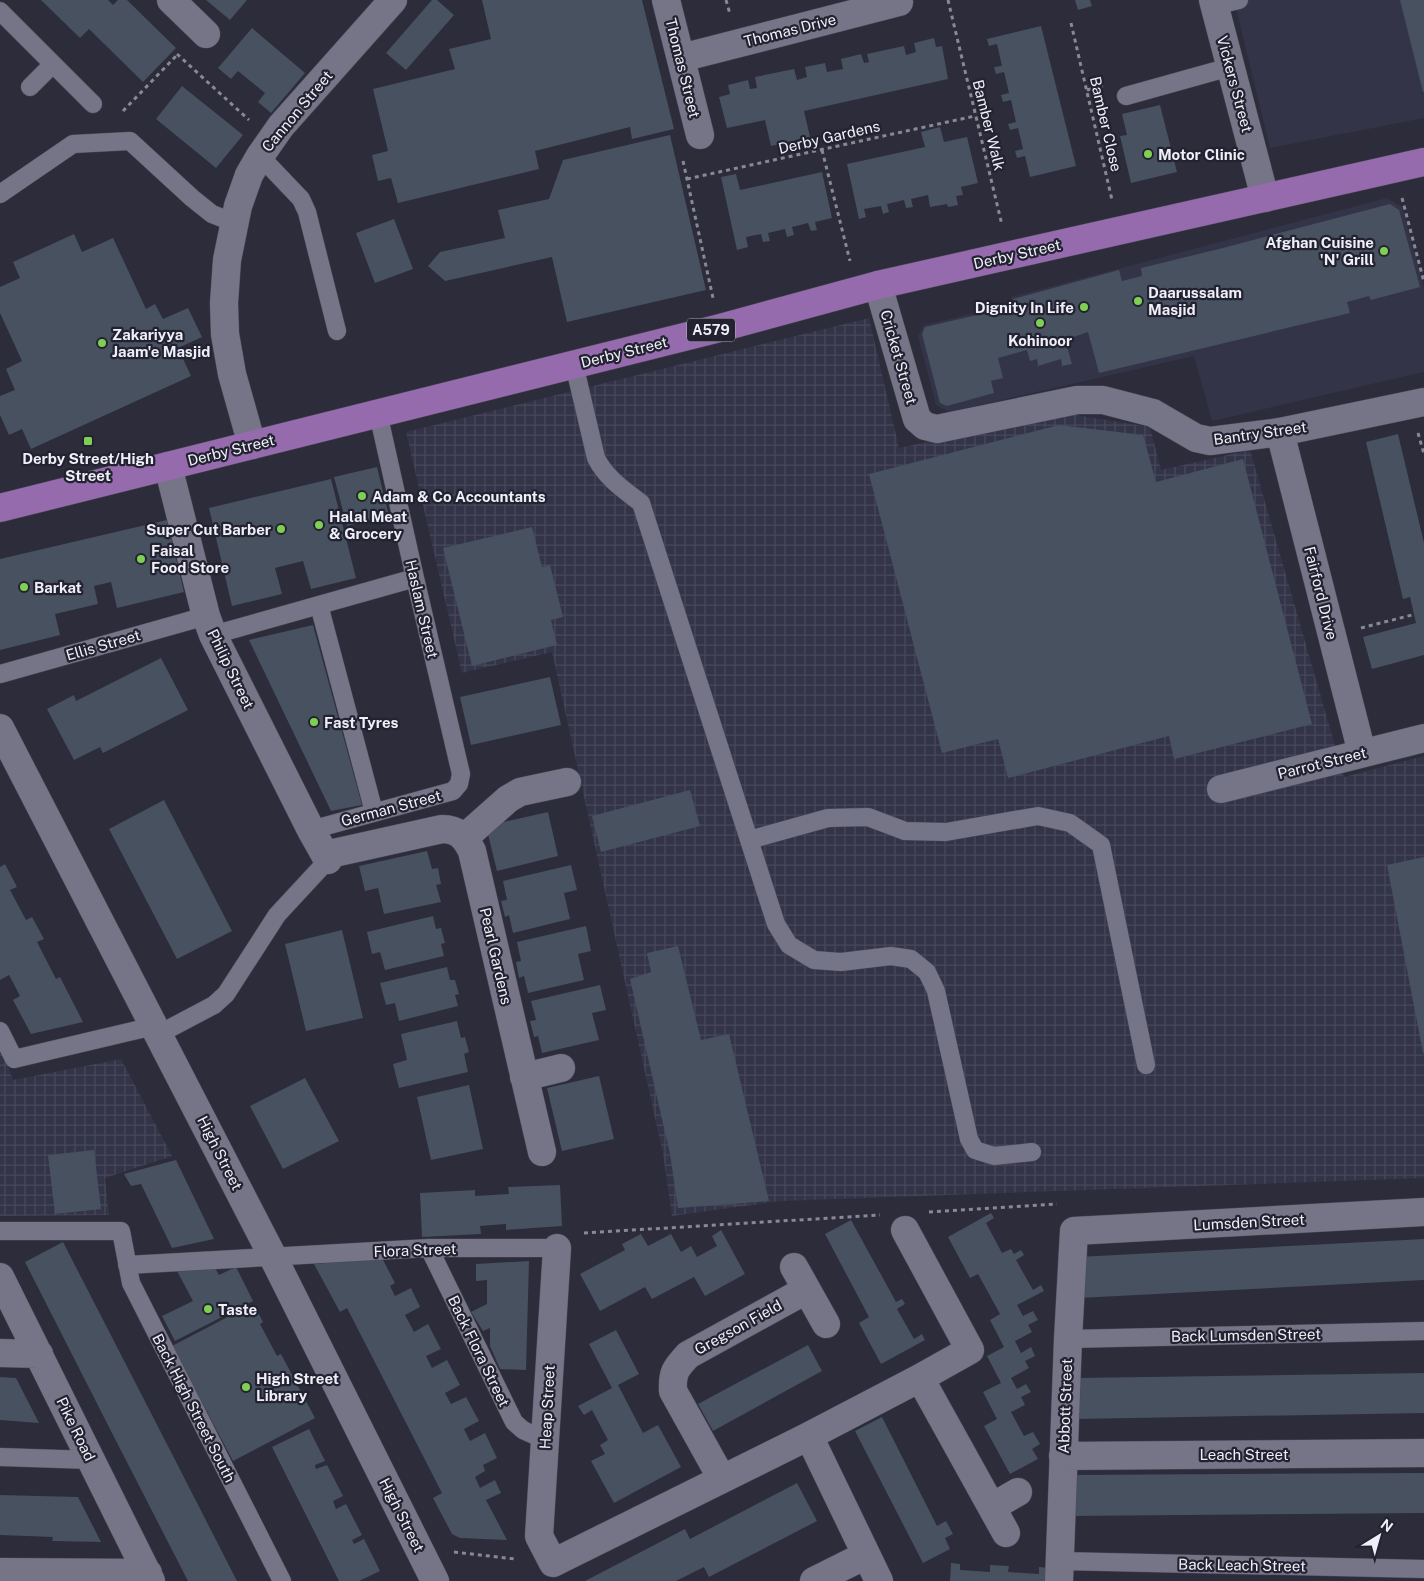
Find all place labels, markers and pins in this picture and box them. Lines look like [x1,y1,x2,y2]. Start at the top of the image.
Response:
place label: Motor Clinic [1158,146,1245,163]
marker: Motor Clinic [1142,148,1154,160]
place label: Afghan Cuisine 'N' Grill [1266,234,1374,268]
marker: Afghan Cuisine 'N' Grill [1378,245,1390,257]
place label: Daarussalam Masjid [1148,284,1242,318]
marker: Daarussalam Masjid [1132,295,1144,307]
place label: Dignity In Life [975,299,1074,316]
marker: Dignity In Life [1078,301,1090,313]
marker: Kohinoor [1034,317,1046,329]
place label: Zakariyya Jaam'e Masjid [112,326,210,360]
place label: Kohinoor [1008,332,1072,349]
marker: Zakariyya Jaam'e Masjid [96,337,108,349]
marker: Derby Street/High Street [82,435,94,447]
place label: Derby Street/High Street [22,450,154,484]
place label: Adam & Co Accountants [372,488,546,505]
marker: Adam & Co Accountants [356,490,368,502]
place label: Halal Meat & Grocery [329,508,407,542]
marker: Halal Meat & Grocery [313,519,325,531]
place label: Super Cut Barber [146,521,271,538]
marker: Super Cut Barber [275,523,287,535]
place label: Faisal Food Store [151,542,229,576]
marker: Faisal Food Store [135,553,147,565]
place label: Barkat [34,579,82,596]
marker: Barkat [18,581,30,593]
place label: Fast Tyres [324,714,399,731]
marker: Fast Tyres [308,716,320,728]
place label: Taste [218,1301,257,1318]
marker: Taste [202,1303,214,1315]
place label: High Street Library [256,1370,339,1404]
marker: High Street Library [240,1381,252,1393]

